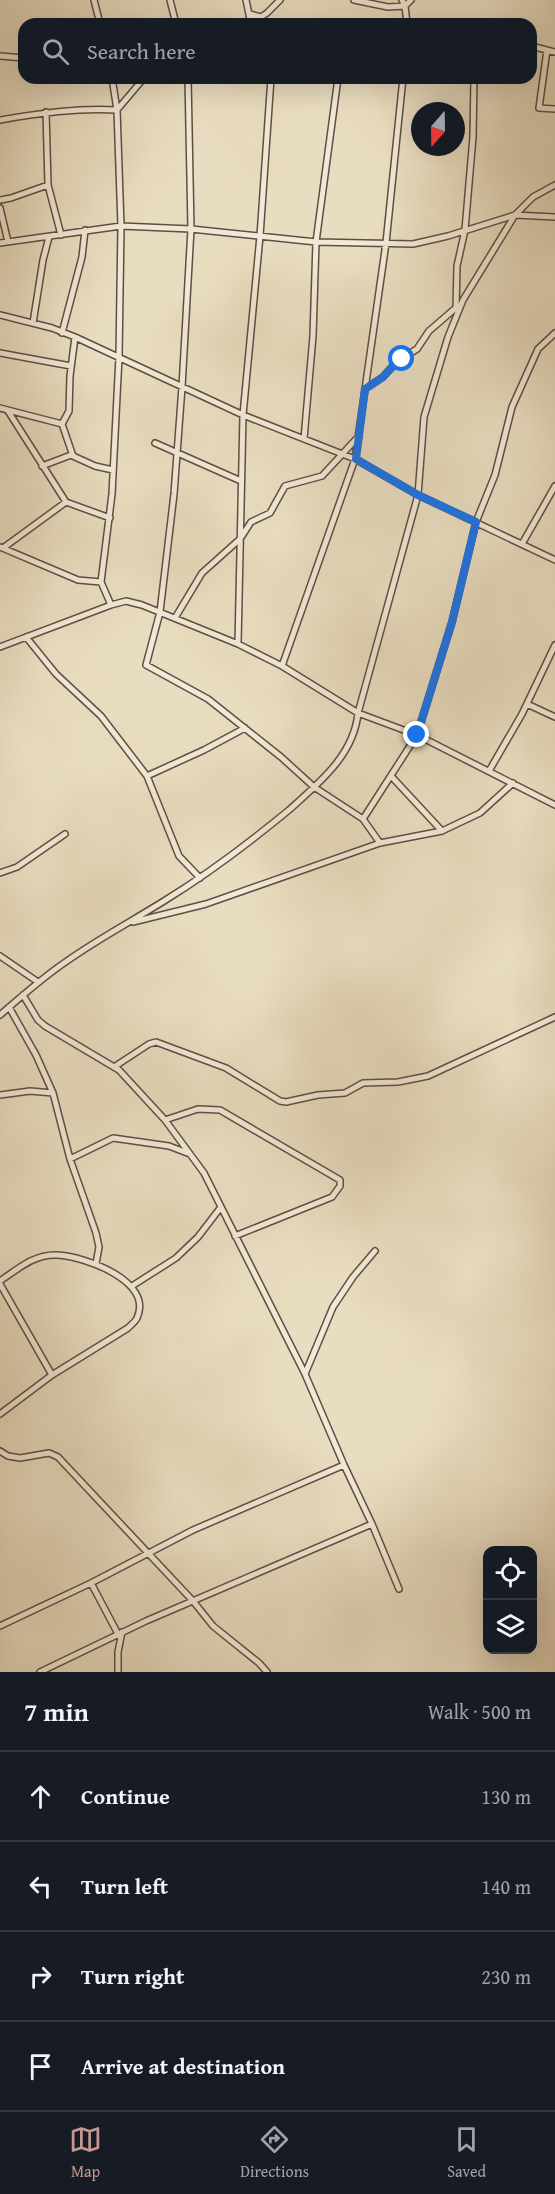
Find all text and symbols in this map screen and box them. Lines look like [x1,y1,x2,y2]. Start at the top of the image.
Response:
search box [18,18,537,84]
icon: search [39,35,72,68]
text: Search here [87,35,196,67]
north arrow [411,102,465,156]
route start [388,345,414,371]
route end [403,721,429,747]
map controls [483,1546,537,1654]
button: locate [483,1546,537,1600]
button: layers [483,1600,537,1654]
text: 7 min [24,1692,89,1731]
text: Walk · 500 m [428,1697,531,1726]
icon: ahead [24,1780,57,1813]
text: Continue [81,1780,170,1812]
text: 130 m [481,1782,531,1811]
icon: left [24,1870,57,1903]
text: Turn left [81,1870,168,1902]
text: 140 m [481,1872,531,1901]
icon: right [24,1960,57,1993]
text: Turn right [81,1960,184,1992]
text: 230 m [481,1962,531,1991]
icon: arrive [24,2050,57,2083]
text: Arrive at destination [81,2050,285,2082]
tab: Map [69,2123,102,2183]
tab: Directions [240,2123,309,2183]
tab: Saved [447,2123,486,2183]

